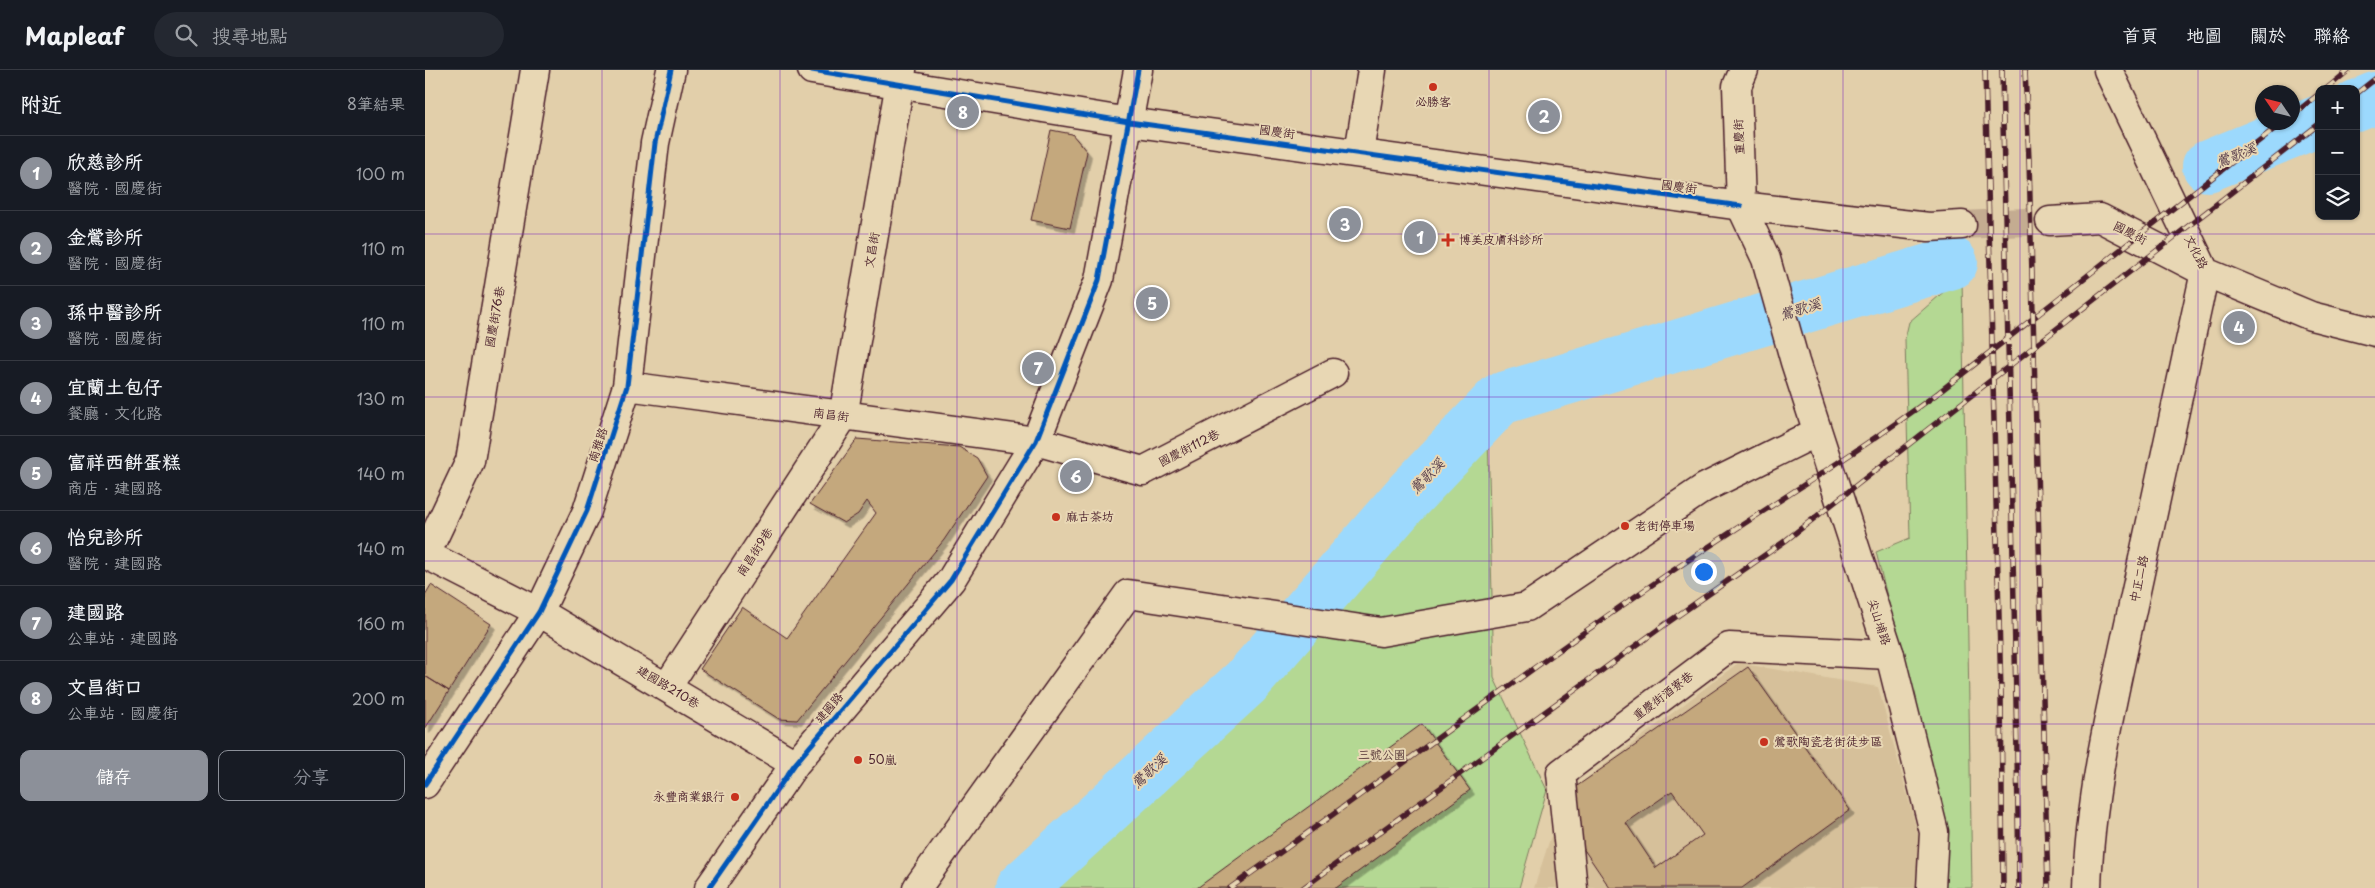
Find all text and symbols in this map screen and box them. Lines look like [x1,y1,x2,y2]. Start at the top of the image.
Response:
search box [154,12,504,57]
text: Mapleaf [25,17,124,53]
icon: search [172,21,200,49]
text: 搜尋地點 [212,21,288,49]
text: 首頁 [2122,21,2158,48]
text: 地圖 [2186,21,2222,48]
text: 關於 [2250,21,2286,48]
text: 聯絡 [2314,21,2350,48]
marker: 必勝客 [1427,81,1439,93]
north arrow [2255,85,2300,130]
map controls [2315,85,2360,220]
button: + [2315,85,2360,130]
text: 附近 [20,87,62,119]
text: 8筆結果 [347,91,405,115]
place label: 必勝客 [1415,92,1451,110]
pin: 8 [947,93,979,131]
pin: 2 [1528,97,1560,135]
street label: 重慶街 [1728,119,1748,155]
street label: 國慶街 [1258,120,1296,142]
button: − [2315,130,2360,175]
water label: 鶯歌溪 [2212,137,2260,172]
text: 欣慈診所 [67,147,143,175]
text: 1 [32,161,40,185]
text: 100 m [356,161,405,185]
text: 醫院 · 國慶街 [67,175,162,199]
street label: 國慶街 [1660,175,1698,197]
button: layers [2315,175,2360,220]
pin: 3 [1329,205,1361,243]
street label: 國慶街 [2110,216,2151,248]
pin: 1 [1404,218,1436,256]
text: 金鶯診所 [67,222,143,250]
place label: 博美皮膚科診所 [1459,230,1544,248]
street label: 文昌街 [859,231,883,269]
street label: 文化路 [2181,231,2213,272]
marker: 博美皮膚科診所 [1441,233,1455,247]
text: 2 [30,236,42,260]
text: 110 m [362,236,405,260]
text: 醫院 · 國慶街 [67,250,162,274]
pin: 5 [1136,284,1168,322]
street label: 國慶街76巷 [480,285,508,349]
water label: 鶯歌溪 [1777,292,1824,325]
text: 孫中醫診所 [67,297,162,325]
pin: 4 [2223,308,2255,346]
text: 3 [31,311,41,335]
text: 110 m [362,311,405,335]
text: 醫院 · 國慶街 [67,325,162,349]
pin: 7 [1022,349,1054,387]
text: 宜蘭土包仔 [67,372,162,400]
text: 4 [31,386,41,410]
text: 130 m [357,386,405,410]
text: 餐廳 · 文化路 [67,400,162,424]
street label: 南昌街 [812,403,850,425]
street label: 國慶街112巷 [1155,424,1222,470]
street label: 南雅路 [583,425,611,465]
text: 富祥西餅蛋糕 [67,447,181,475]
water label: 鶯歌溪 [1404,453,1449,498]
pin: 6 [1060,457,1092,495]
text: 5 [31,461,41,485]
text: 140 m [357,461,405,485]
text: 商店 · 建國路 [67,475,162,499]
place label: 麻古茶坊 [1066,507,1114,525]
marker: 麻古茶坊 [1050,511,1062,523]
place label: 老街停車場 [1635,516,1695,534]
marker: 老街停車場 [1619,520,1631,532]
text: 怡兒診所 [67,522,143,550]
street label: 南昌街9巷 [732,523,777,579]
text: 6 [30,536,42,560]
text: 140 m [357,536,405,560]
text: 醫院 · 建國路 [67,550,162,574]
street label: 中正二路 [2124,553,2152,604]
your location [1691,559,1717,585]
street label: 尖山埔路 [1864,596,1896,647]
text: 建國路 [67,597,124,625]
text: 7 [31,611,41,635]
text: 160 m [357,611,405,635]
text: 公車站 · 建國路 [67,625,178,649]
street label: 建國路210巷 [634,660,703,712]
street label: 重慶街酒寮巷 [1628,666,1697,724]
text: 文昌街口 [67,672,143,700]
text: 8 [31,686,41,710]
text: 200 m [352,686,405,710]
street label: 建國路 [810,688,847,727]
text: 公車站 · 國慶街 [67,700,178,724]
place label: 鶯歌陶瓷老街徒步區 [1774,732,1882,750]
marker: 鶯歌陶瓷老街徒步區 [1758,736,1770,748]
park label: 三號公園 [1358,745,1406,763]
water label: 鶯歌溪 [1126,748,1172,793]
button: 儲存 [20,750,208,801]
button: 分享 [218,750,405,801]
place label: 50嵐 [868,750,896,768]
marker: 50嵐 [852,754,864,766]
place label: 永豐商業銀行 [653,787,725,805]
marker: 永豐商業銀行 [729,791,741,803]

